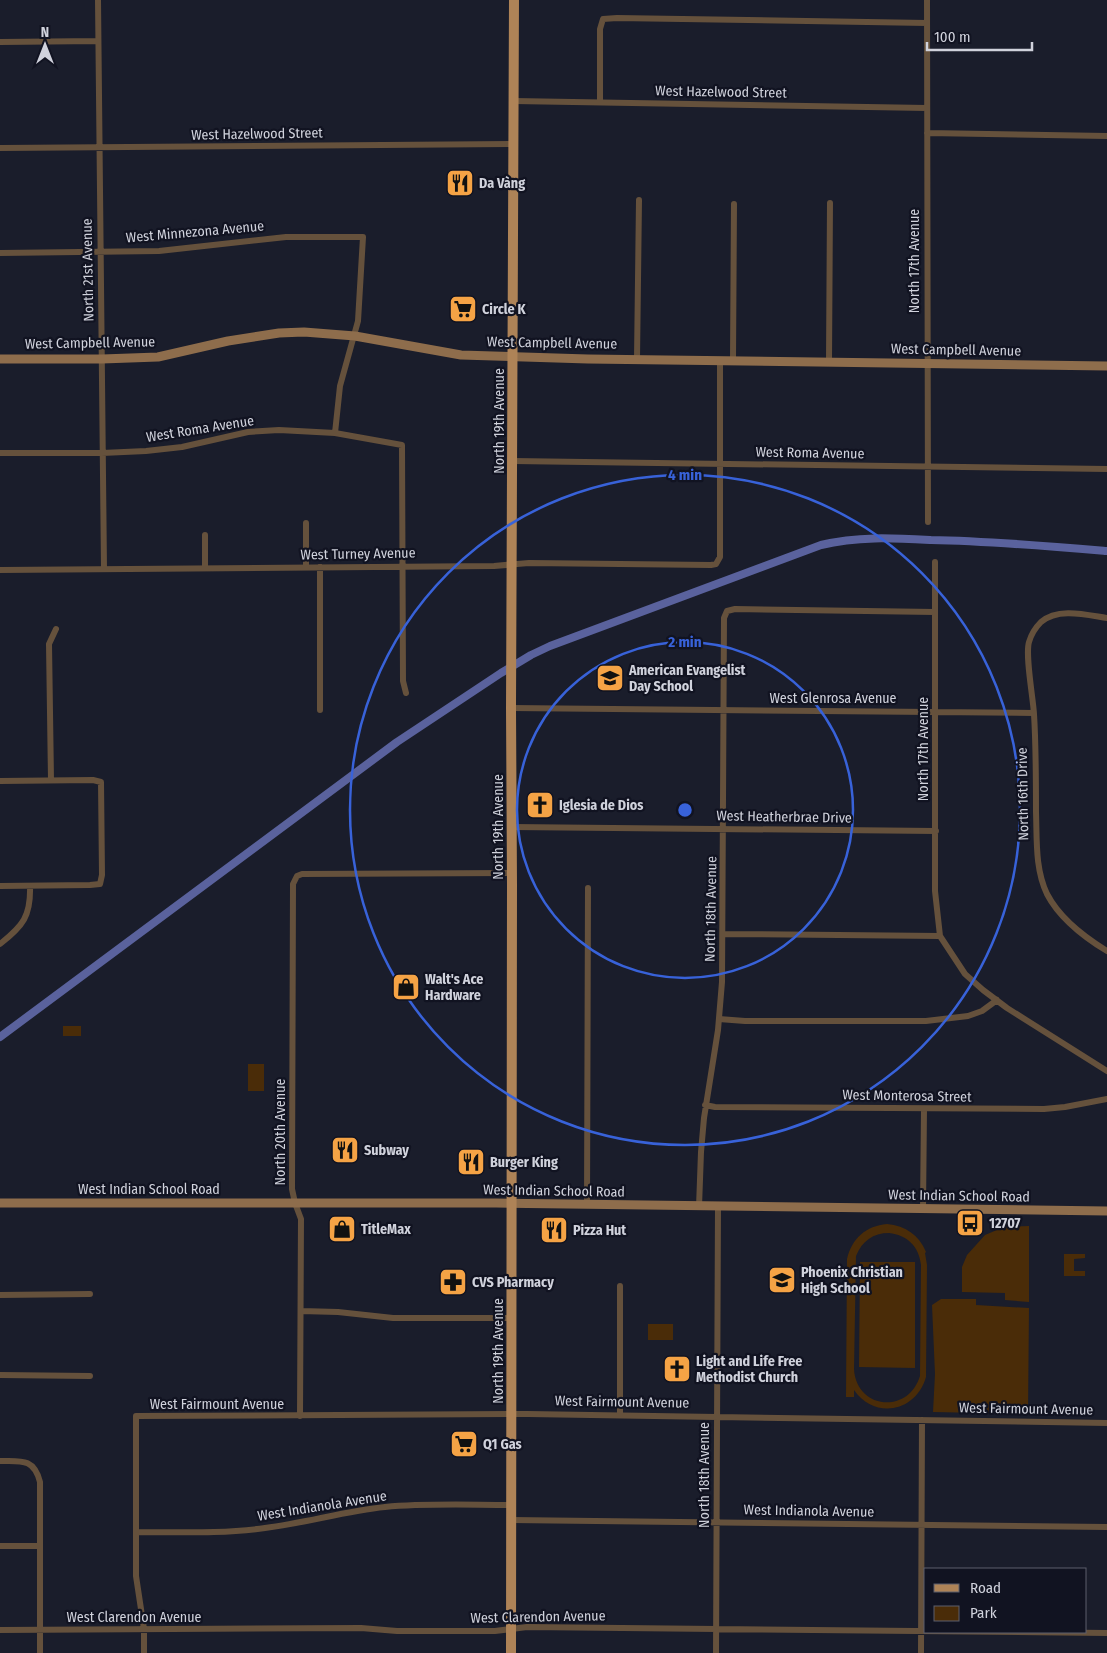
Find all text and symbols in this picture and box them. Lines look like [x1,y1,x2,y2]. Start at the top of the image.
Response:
north arrow [20,20,70,70]
scale bar [927,20,1032,52]
text: N [41,24,49,41]
text: 100 m [934,28,971,46]
street label: West Hazelwood Street [655,82,787,102]
street label: West Hazelwood Street [191,124,323,144]
restaurant icon: Da Vàng [445,168,475,198]
place label: Da Vàng [479,175,525,192]
street label: North 17th Avenue [906,209,923,313]
street label: West Minnezona Avenue [125,217,265,247]
street label: North 21st Avenue [79,218,97,322]
supermarket icon: Circle K [448,294,478,324]
place label: Circle K [482,301,527,318]
street label: West Campbell Avenue [25,333,155,353]
street label: West Campbell Avenue [487,333,617,353]
street label: West Campbell Avenue [891,340,1021,360]
street label: North 19th Avenue [491,368,508,474]
street label: West Roma Avenue [145,412,255,446]
street label: West Roma Avenue [755,444,865,462]
text: 4 min [668,466,702,484]
street label: West Turney Avenue [300,544,416,564]
text: 2 min [667,633,702,651]
place label: American Evangelist Day School [628,662,747,695]
school or university icon: American Evangelist Day School [595,663,625,693]
street label: West Glenrosa Avenue [769,690,897,707]
street label: North 17th Avenue [915,697,932,801]
street label: North 16th Drive [1014,747,1032,841]
street label: North 19th Avenue [490,774,507,880]
church icon: Iglesia de Dios [525,790,555,820]
place label: Iglesia de Dios [559,797,643,814]
centre of rings [676,801,694,819]
street label: West Heatherbrae Drive [716,807,852,827]
street label: North 18th Avenue [702,856,720,962]
place label: Walt's Ace Hardware [425,971,483,1004]
shop icon: Walt's Ace Hardware [391,972,421,1002]
street label: North 20th Avenue [272,1079,289,1185]
street label: West Monterosa Street [842,1086,972,1106]
restaurant icon: Subway [330,1135,360,1165]
place label: Subway [364,1142,409,1159]
restaurant icon: Burger King [456,1147,486,1177]
place label: Burger King [490,1154,558,1171]
street label: West Indian School Road [78,1181,220,1198]
street label: West Indian School Road [483,1181,625,1201]
street label: West Indian School Road [888,1186,1030,1206]
bus stop icon: 12707 [955,1208,985,1238]
shop icon: TitleMax [327,1214,357,1244]
restaurant icon: Pizza Hut [539,1215,569,1245]
place label: 12707 [989,1215,1021,1232]
place label: TitleMax [361,1221,411,1238]
place label: Pizza Hut [573,1222,627,1239]
place label: Phoenix Christian High School [801,1264,903,1297]
school or university icon: Phoenix Christian High School [767,1265,797,1295]
pharmacy icon: CVS Pharmacy [438,1267,468,1297]
place label: CVS Pharmacy [472,1274,554,1291]
street label: North 19th Avenue [490,1298,507,1404]
place label: Light and Life Free Methodist Church [696,1353,802,1386]
church icon: Light and Life Free Methodist Church [662,1354,692,1384]
street label: West Fairmount Avenue [555,1392,689,1412]
street label: West Fairmount Avenue [150,1396,284,1413]
street label: West Fairmount Avenue [959,1399,1093,1419]
street label: North 18th Avenue [696,1422,713,1528]
supermarket icon: Q1 Gas [449,1429,479,1459]
place label: Q1 Gas [483,1436,522,1453]
street label: West Indianola Avenue [256,1487,388,1525]
street label: West Indianola Avenue [744,1501,875,1521]
legend [924,1568,1087,1633]
text: Road [970,1579,1001,1597]
text: Park [970,1604,997,1622]
street label: West Clarendon Avenue [470,1607,606,1627]
street label: West Clarendon Avenue [67,1609,202,1626]

